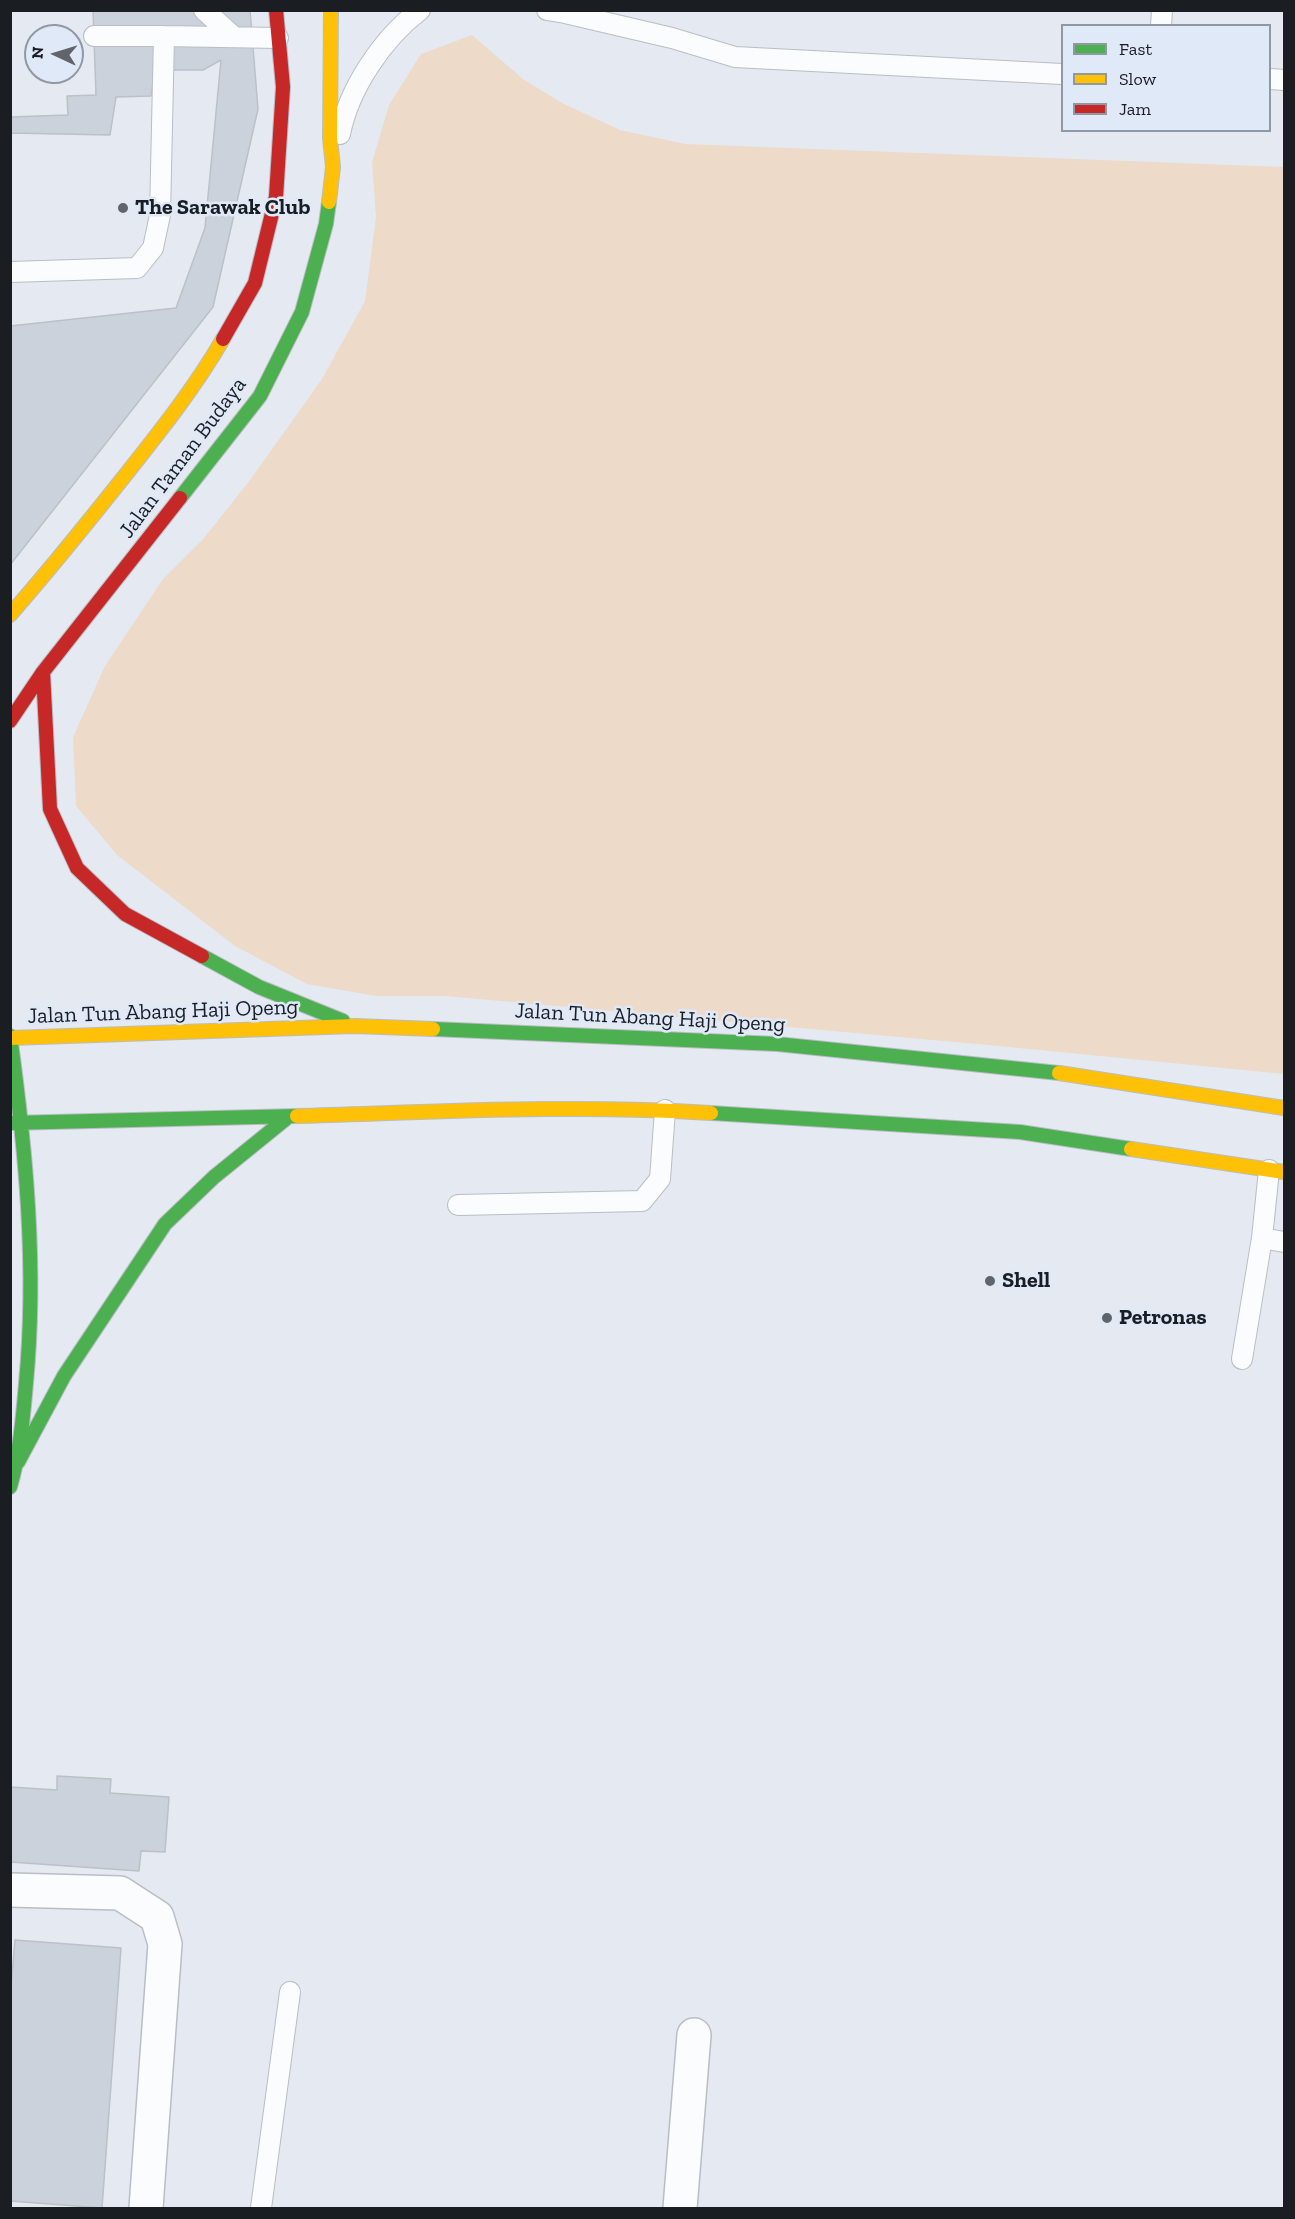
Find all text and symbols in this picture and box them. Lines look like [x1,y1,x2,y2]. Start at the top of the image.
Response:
north arrow [24,24,84,84]
legend [1061,24,1271,132]
text: Fast [1119,38,1152,60]
text: N [28,46,47,60]
text: Slow [1119,68,1156,90]
text: Jam [1119,98,1151,120]
place label: The Sarawak Club [135,195,310,221]
marker: The Sarawak Club [116,201,130,215]
street label: Jalan Taman Budaya [114,372,252,544]
street label: Jalan Tun Abang Haji Openg [27,994,299,1030]
street label: Jalan Tun Abang Haji Openg [514,998,786,1038]
place label: Shell [1002,1268,1050,1294]
marker: Shell [983,1274,997,1288]
place label: Petronas [1119,1305,1207,1331]
marker: Petronas [1100,1311,1114,1325]

